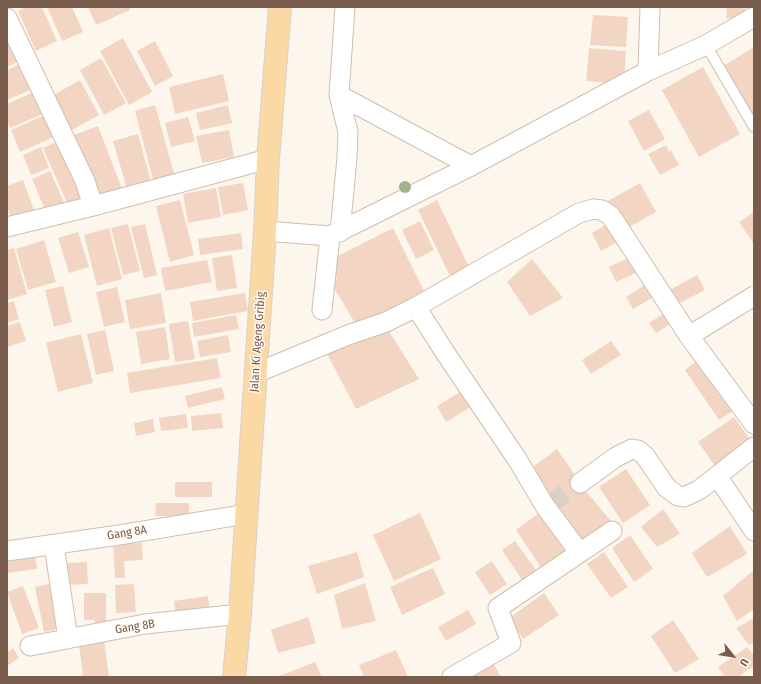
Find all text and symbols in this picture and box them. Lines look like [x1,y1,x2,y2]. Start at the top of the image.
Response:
street label: Jalan Ki Ageng Gribig [247,291,269,393]
street label: Gang 8A [106,523,148,543]
street label: Gang 8B [114,617,156,637]
north arrow [713,636,753,676]
text: U [737,656,751,668]

